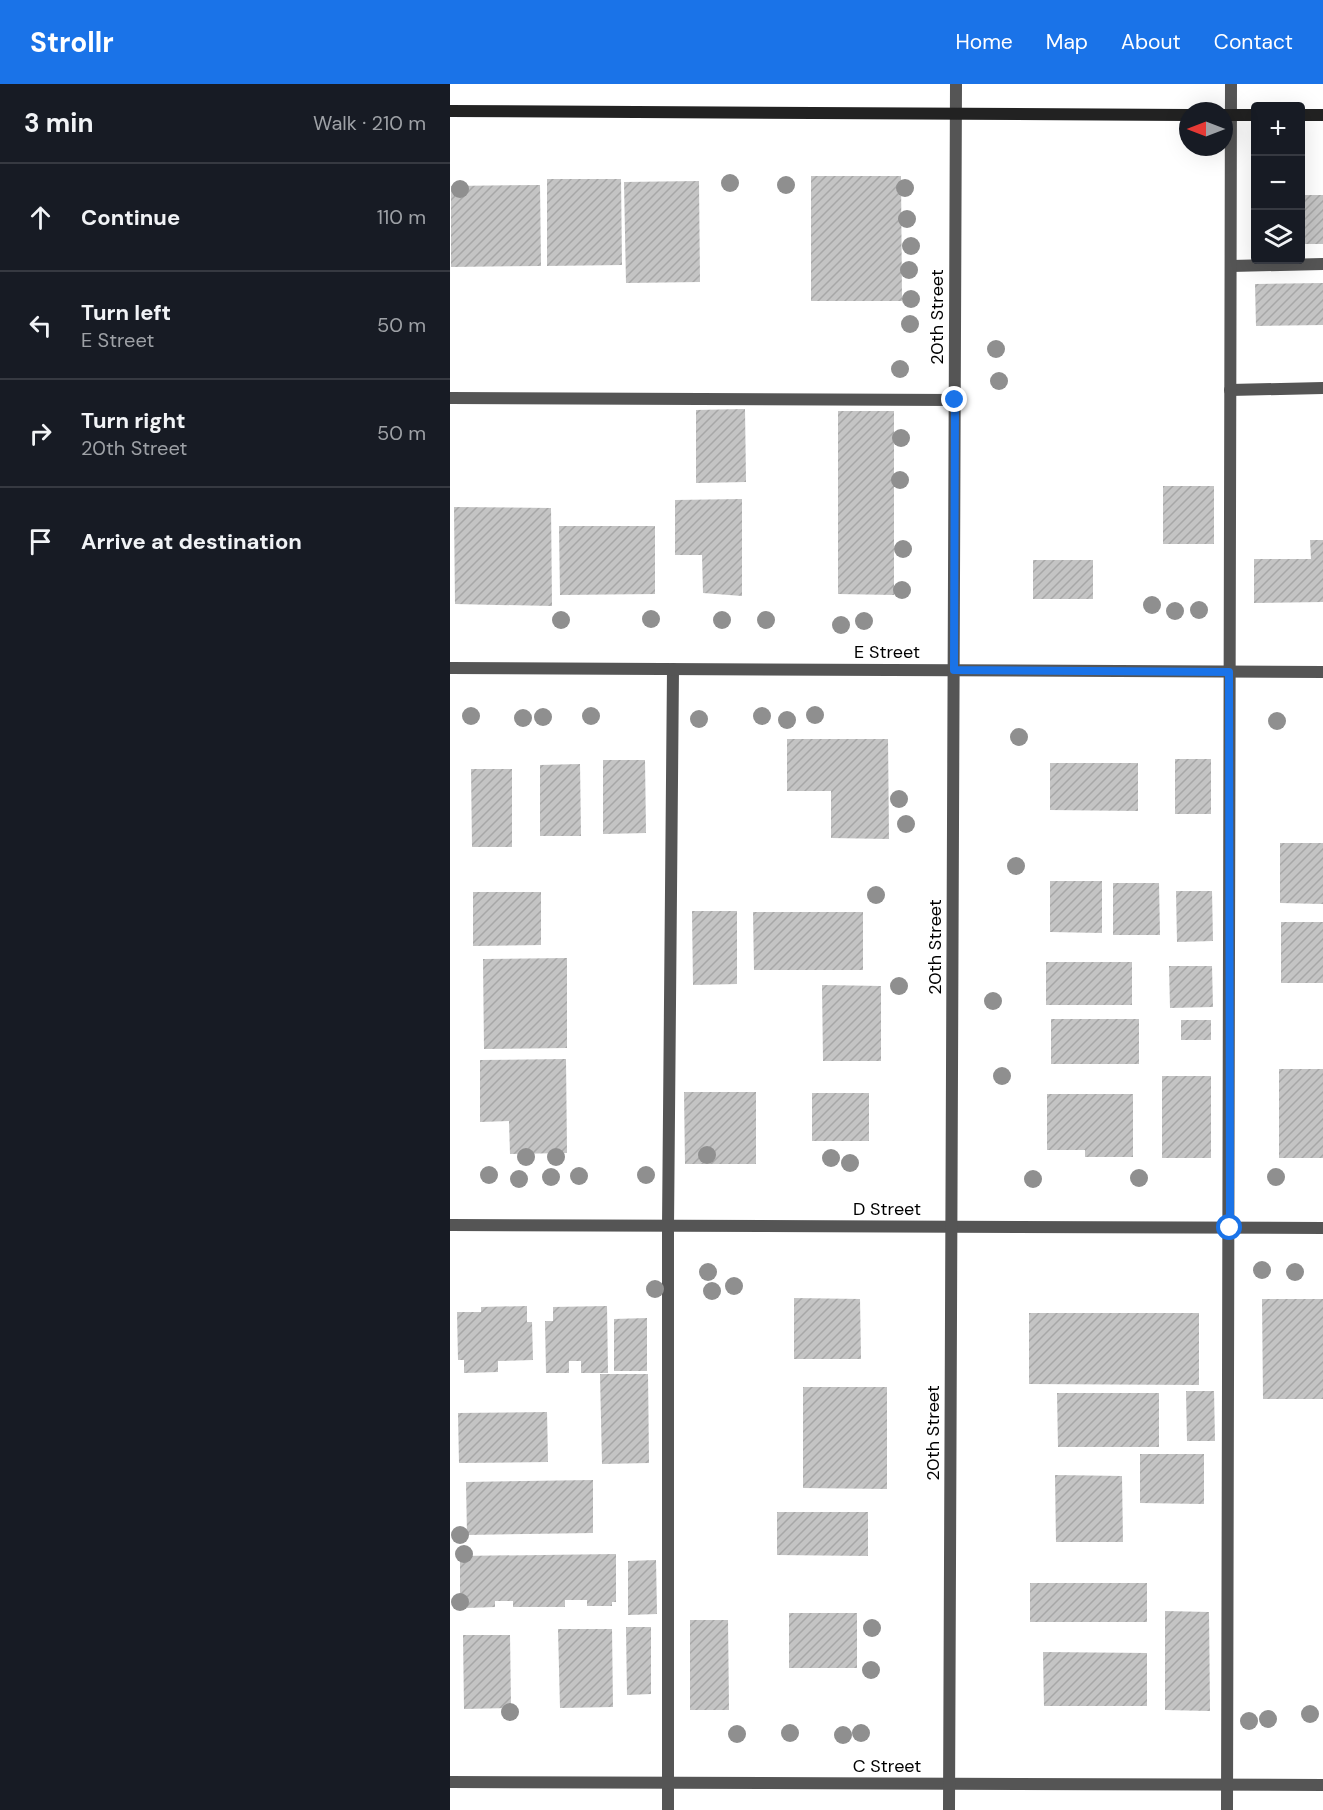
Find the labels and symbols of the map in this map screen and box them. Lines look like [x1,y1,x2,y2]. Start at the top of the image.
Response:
north arrow [1179,102,1233,156]
street label: 20th Street [925,269,949,365]
route end [941,386,967,412]
street label: E Street [854,640,920,664]
street label: 20th Street [923,899,947,995]
street label: D Street [853,1197,921,1221]
route start [1216,1214,1242,1240]
street label: 20th Street [921,1385,945,1481]
street label: C Street [853,1754,921,1778]

